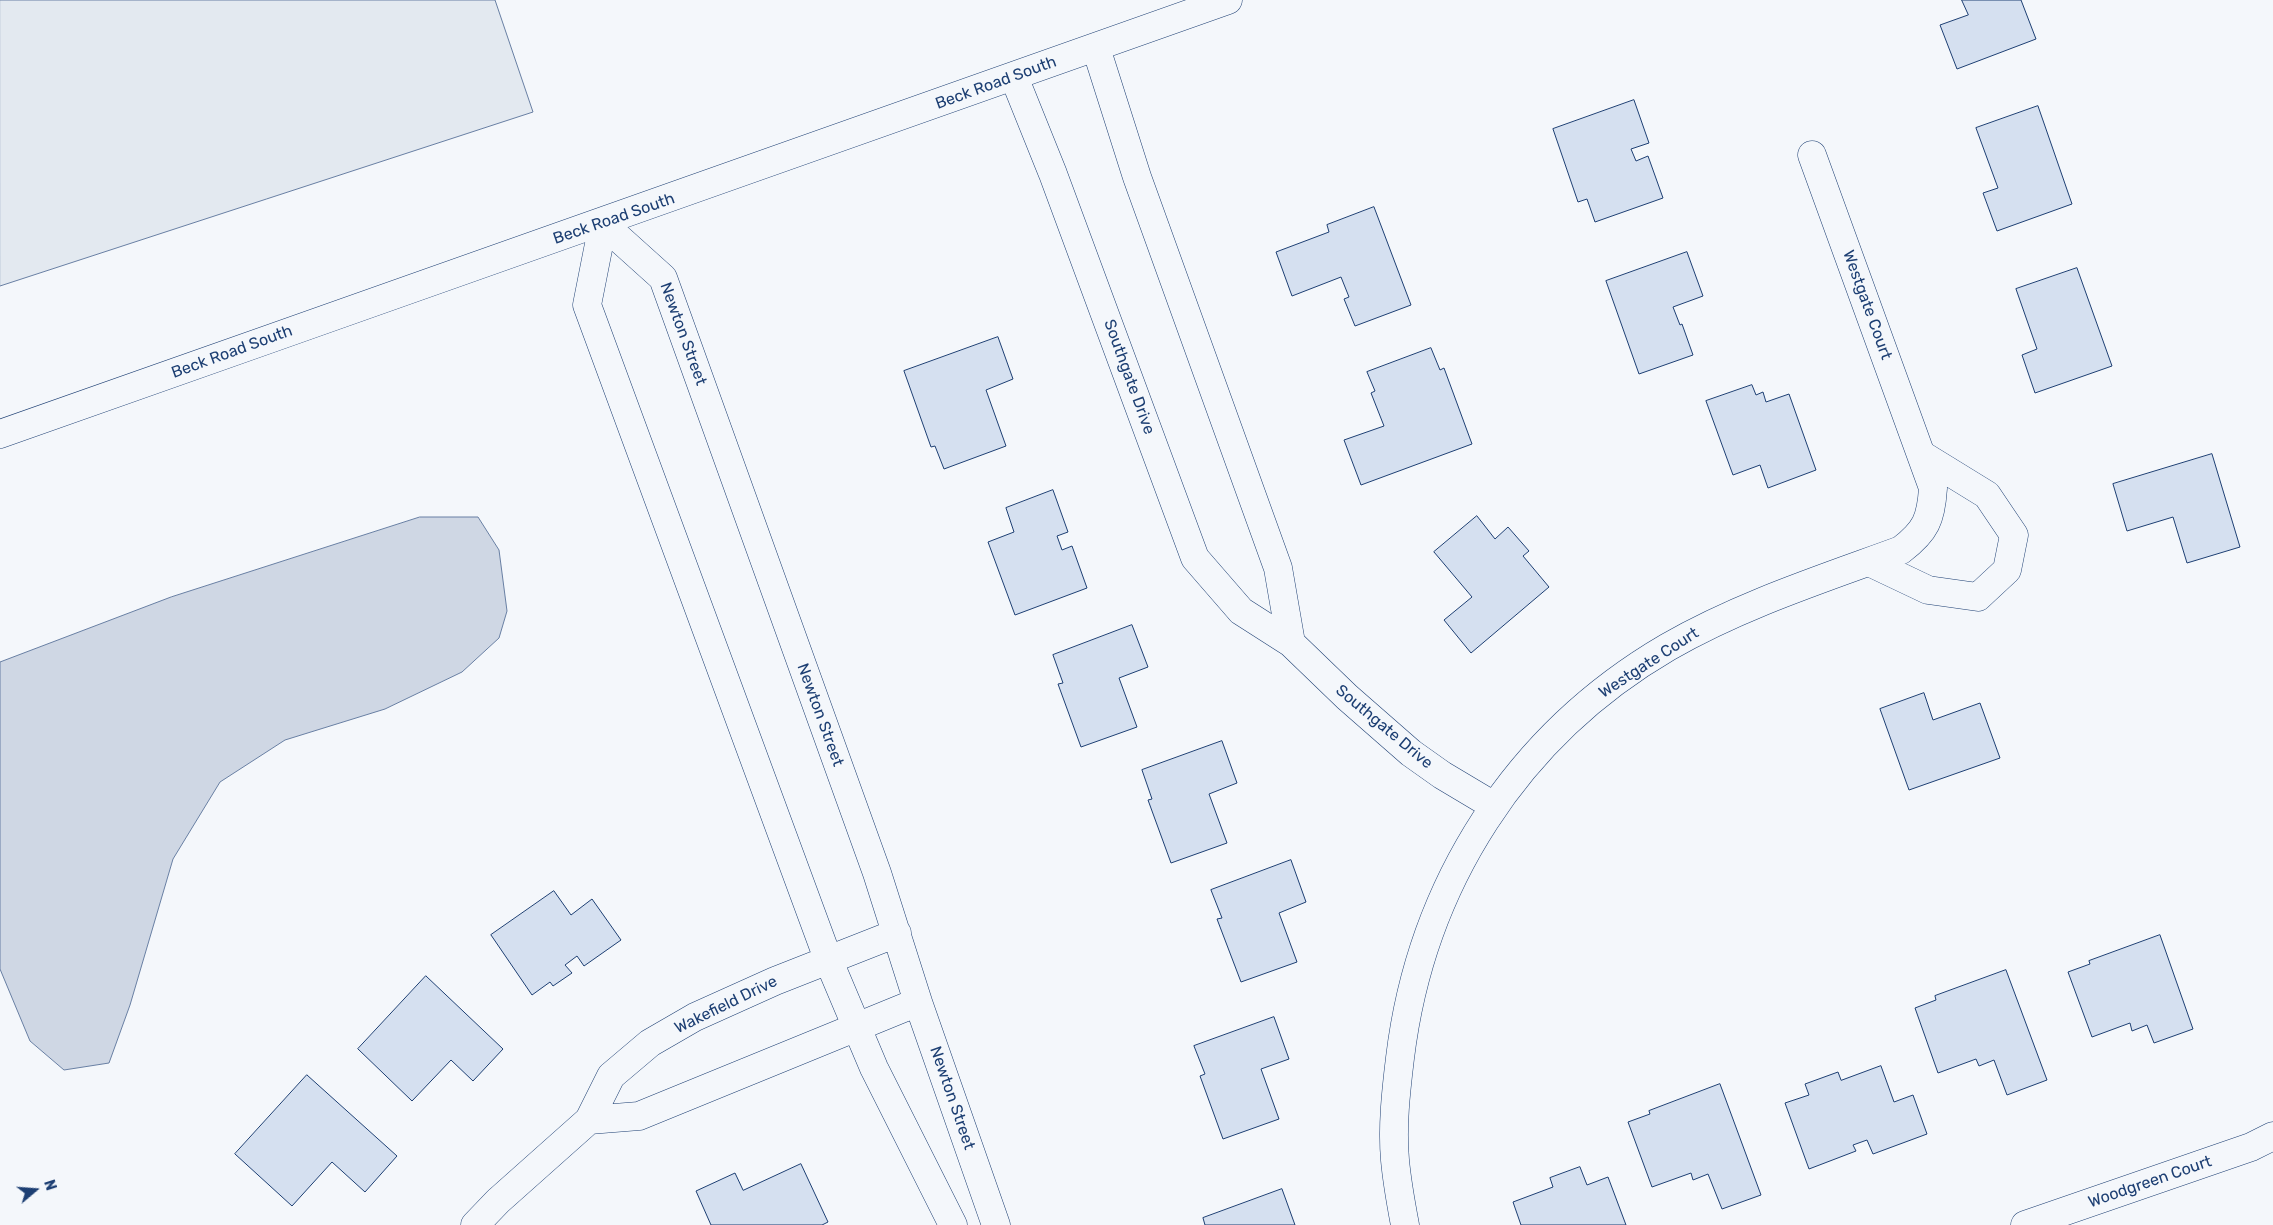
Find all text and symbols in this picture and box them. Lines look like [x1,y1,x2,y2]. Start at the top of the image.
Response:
street label: Beck Road South [933,52,1059,114]
street label: Beck Road South [551,189,677,249]
street label: Westgate Court [1838,248,1896,362]
street label: Newton Street [656,280,710,388]
street label: Southgate Drive [1099,317,1159,437]
street label: Beck Road South [169,321,295,383]
street label: Westgate Court [1596,624,1702,702]
street label: Newton Street [793,661,847,769]
street label: Southgate Drive [1332,681,1436,773]
street label: Wakefield Drive [672,972,780,1038]
street label: Newton Street [925,1044,979,1152]
street label: Woodgreen Court [2086,1152,2214,1212]
north arrow [10,1165,60,1215]
text: N [40,1178,59,1193]

